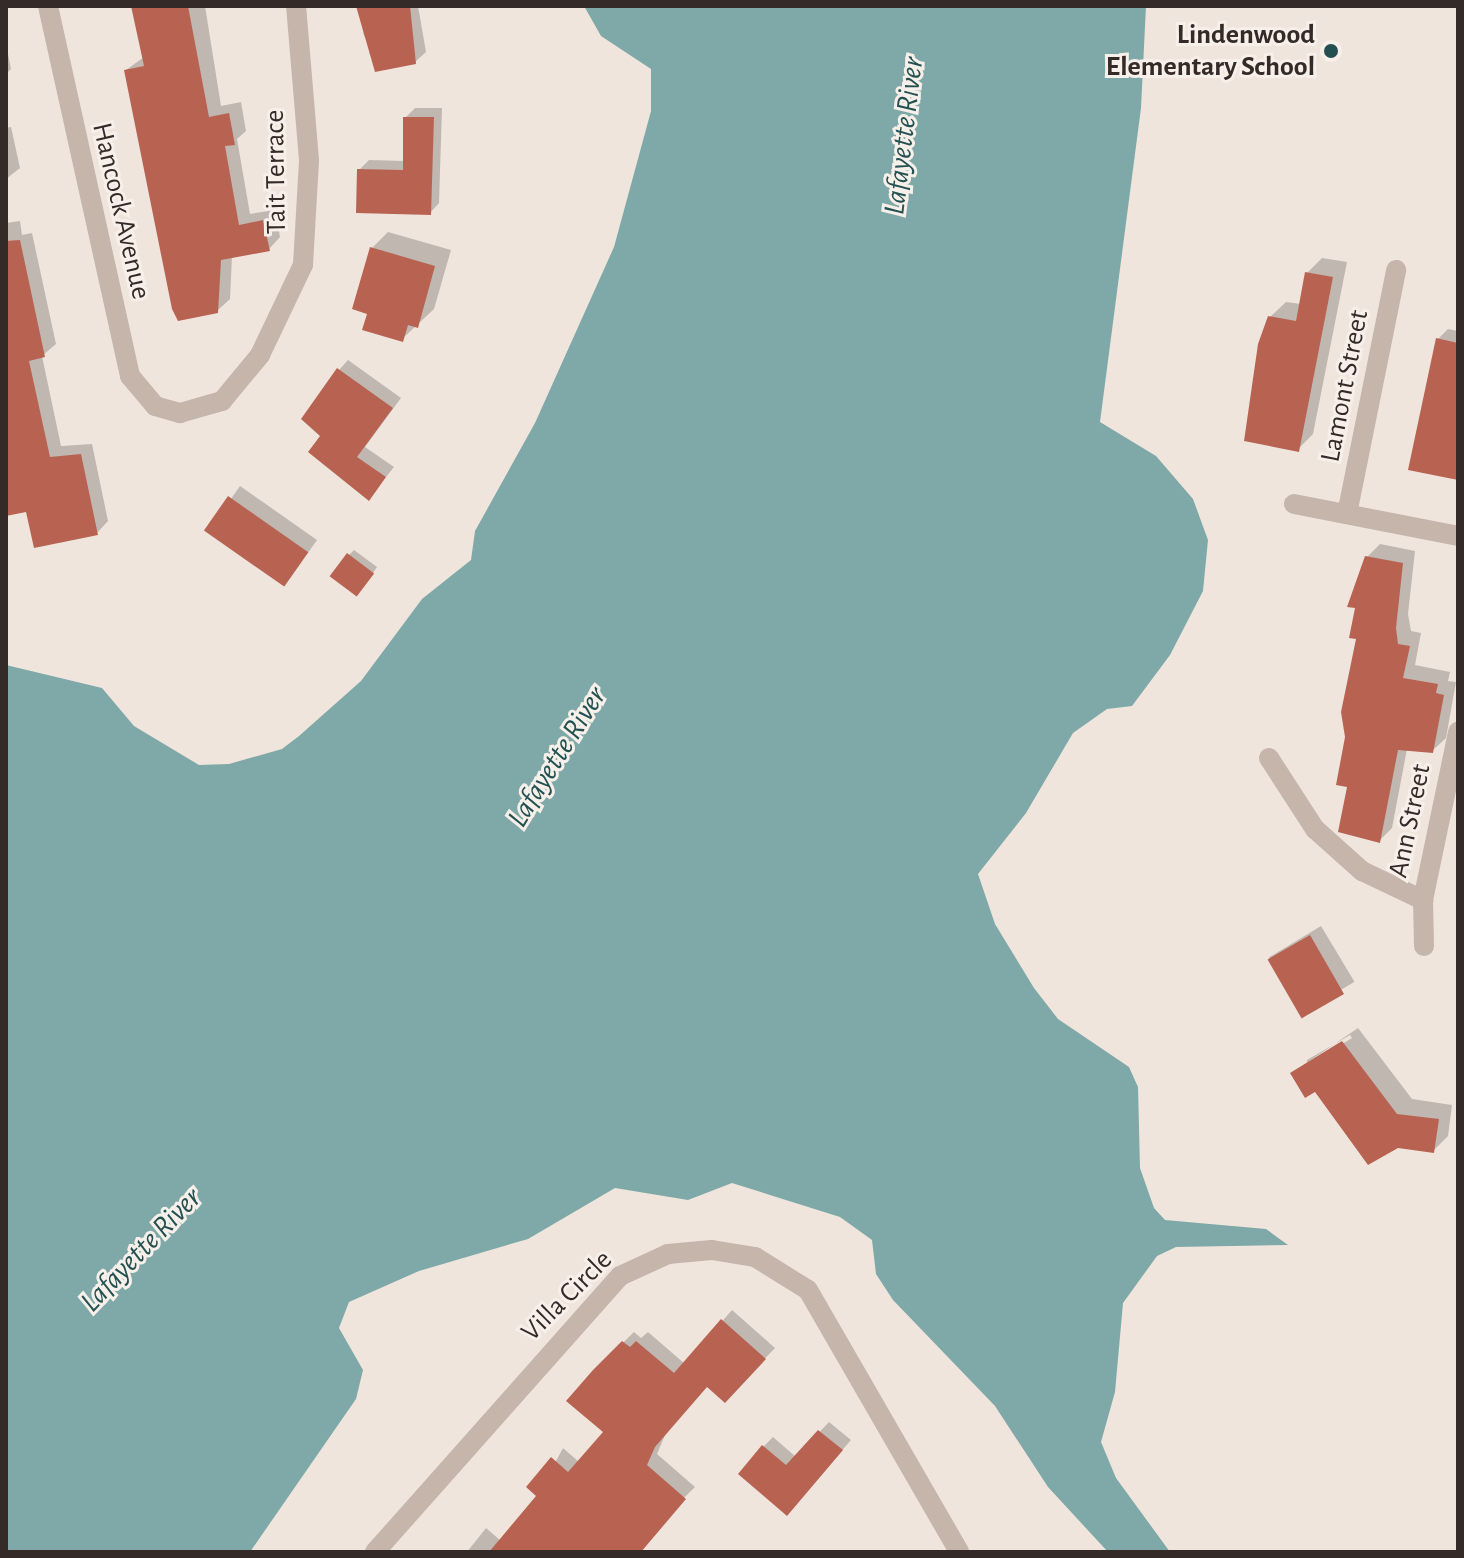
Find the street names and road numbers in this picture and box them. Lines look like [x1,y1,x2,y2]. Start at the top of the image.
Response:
street label: Tait Terrace [258,110,294,234]
street label: Hancock Avenue [84,120,158,302]
street label: Lamont Street [1314,307,1376,465]
street label: Ann Street [1382,761,1438,881]
street label: Villa Circle [514,1243,620,1349]

